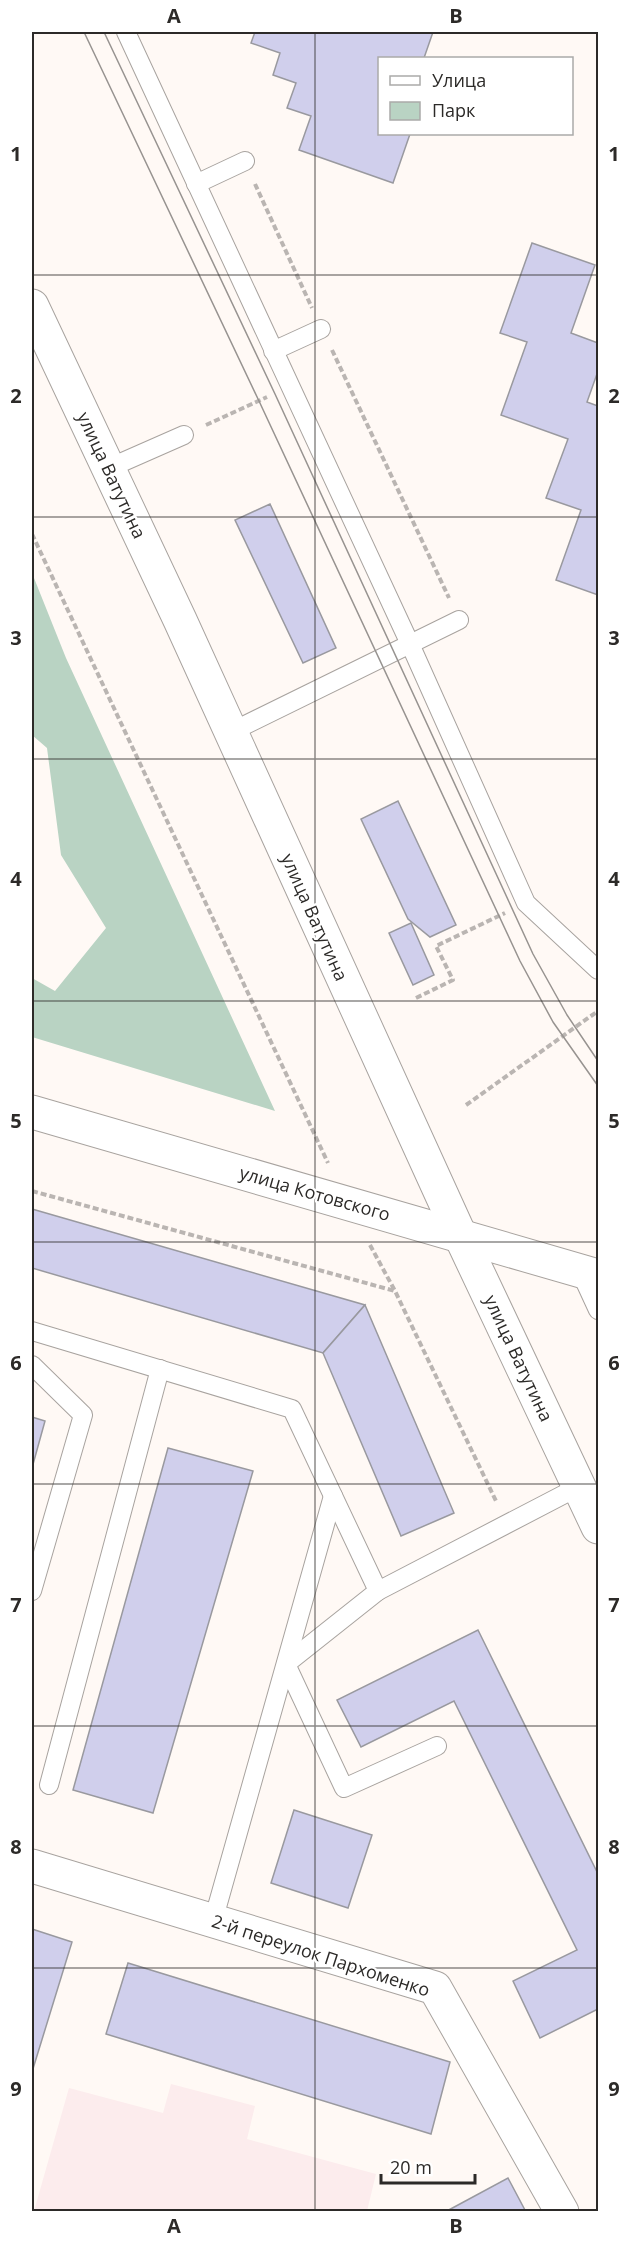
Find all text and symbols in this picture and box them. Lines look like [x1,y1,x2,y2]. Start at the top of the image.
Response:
text: A [167,2,181,29]
text: B [449,2,463,29]
legend [378,57,573,135]
text: Улица [432,68,486,92]
text: Парк [432,98,476,122]
text: 1 [10,140,22,167]
text: 1 [608,140,620,167]
text: 2 [10,382,22,409]
text: 2 [608,382,620,409]
street label: улица Ватутина [72,408,152,542]
text: 3 [10,624,22,651]
text: 3 [608,624,620,651]
street label: улица Ватутина [276,849,354,985]
text: 4 [10,865,22,892]
text: 4 [608,865,620,892]
text: 5 [10,1107,22,1134]
text: 5 [608,1107,620,1134]
street label: улица Котовского [237,1160,393,1226]
street label: улица Ватутина [479,1291,559,1425]
text: 6 [10,1349,22,1376]
text: 6 [608,1349,620,1376]
text: 7 [10,1591,22,1618]
text: 7 [608,1591,620,1618]
text: 8 [10,1833,22,1860]
text: 8 [608,1833,620,1860]
street label: 2-й переулок Пархоменко [209,1908,433,2002]
text: 9 [10,2075,22,2102]
text: 9 [608,2075,620,2102]
scale bar [381,2147,476,2185]
text: 20 m [390,2155,432,2179]
text: A [167,2212,181,2239]
text: B [449,2212,463,2239]

